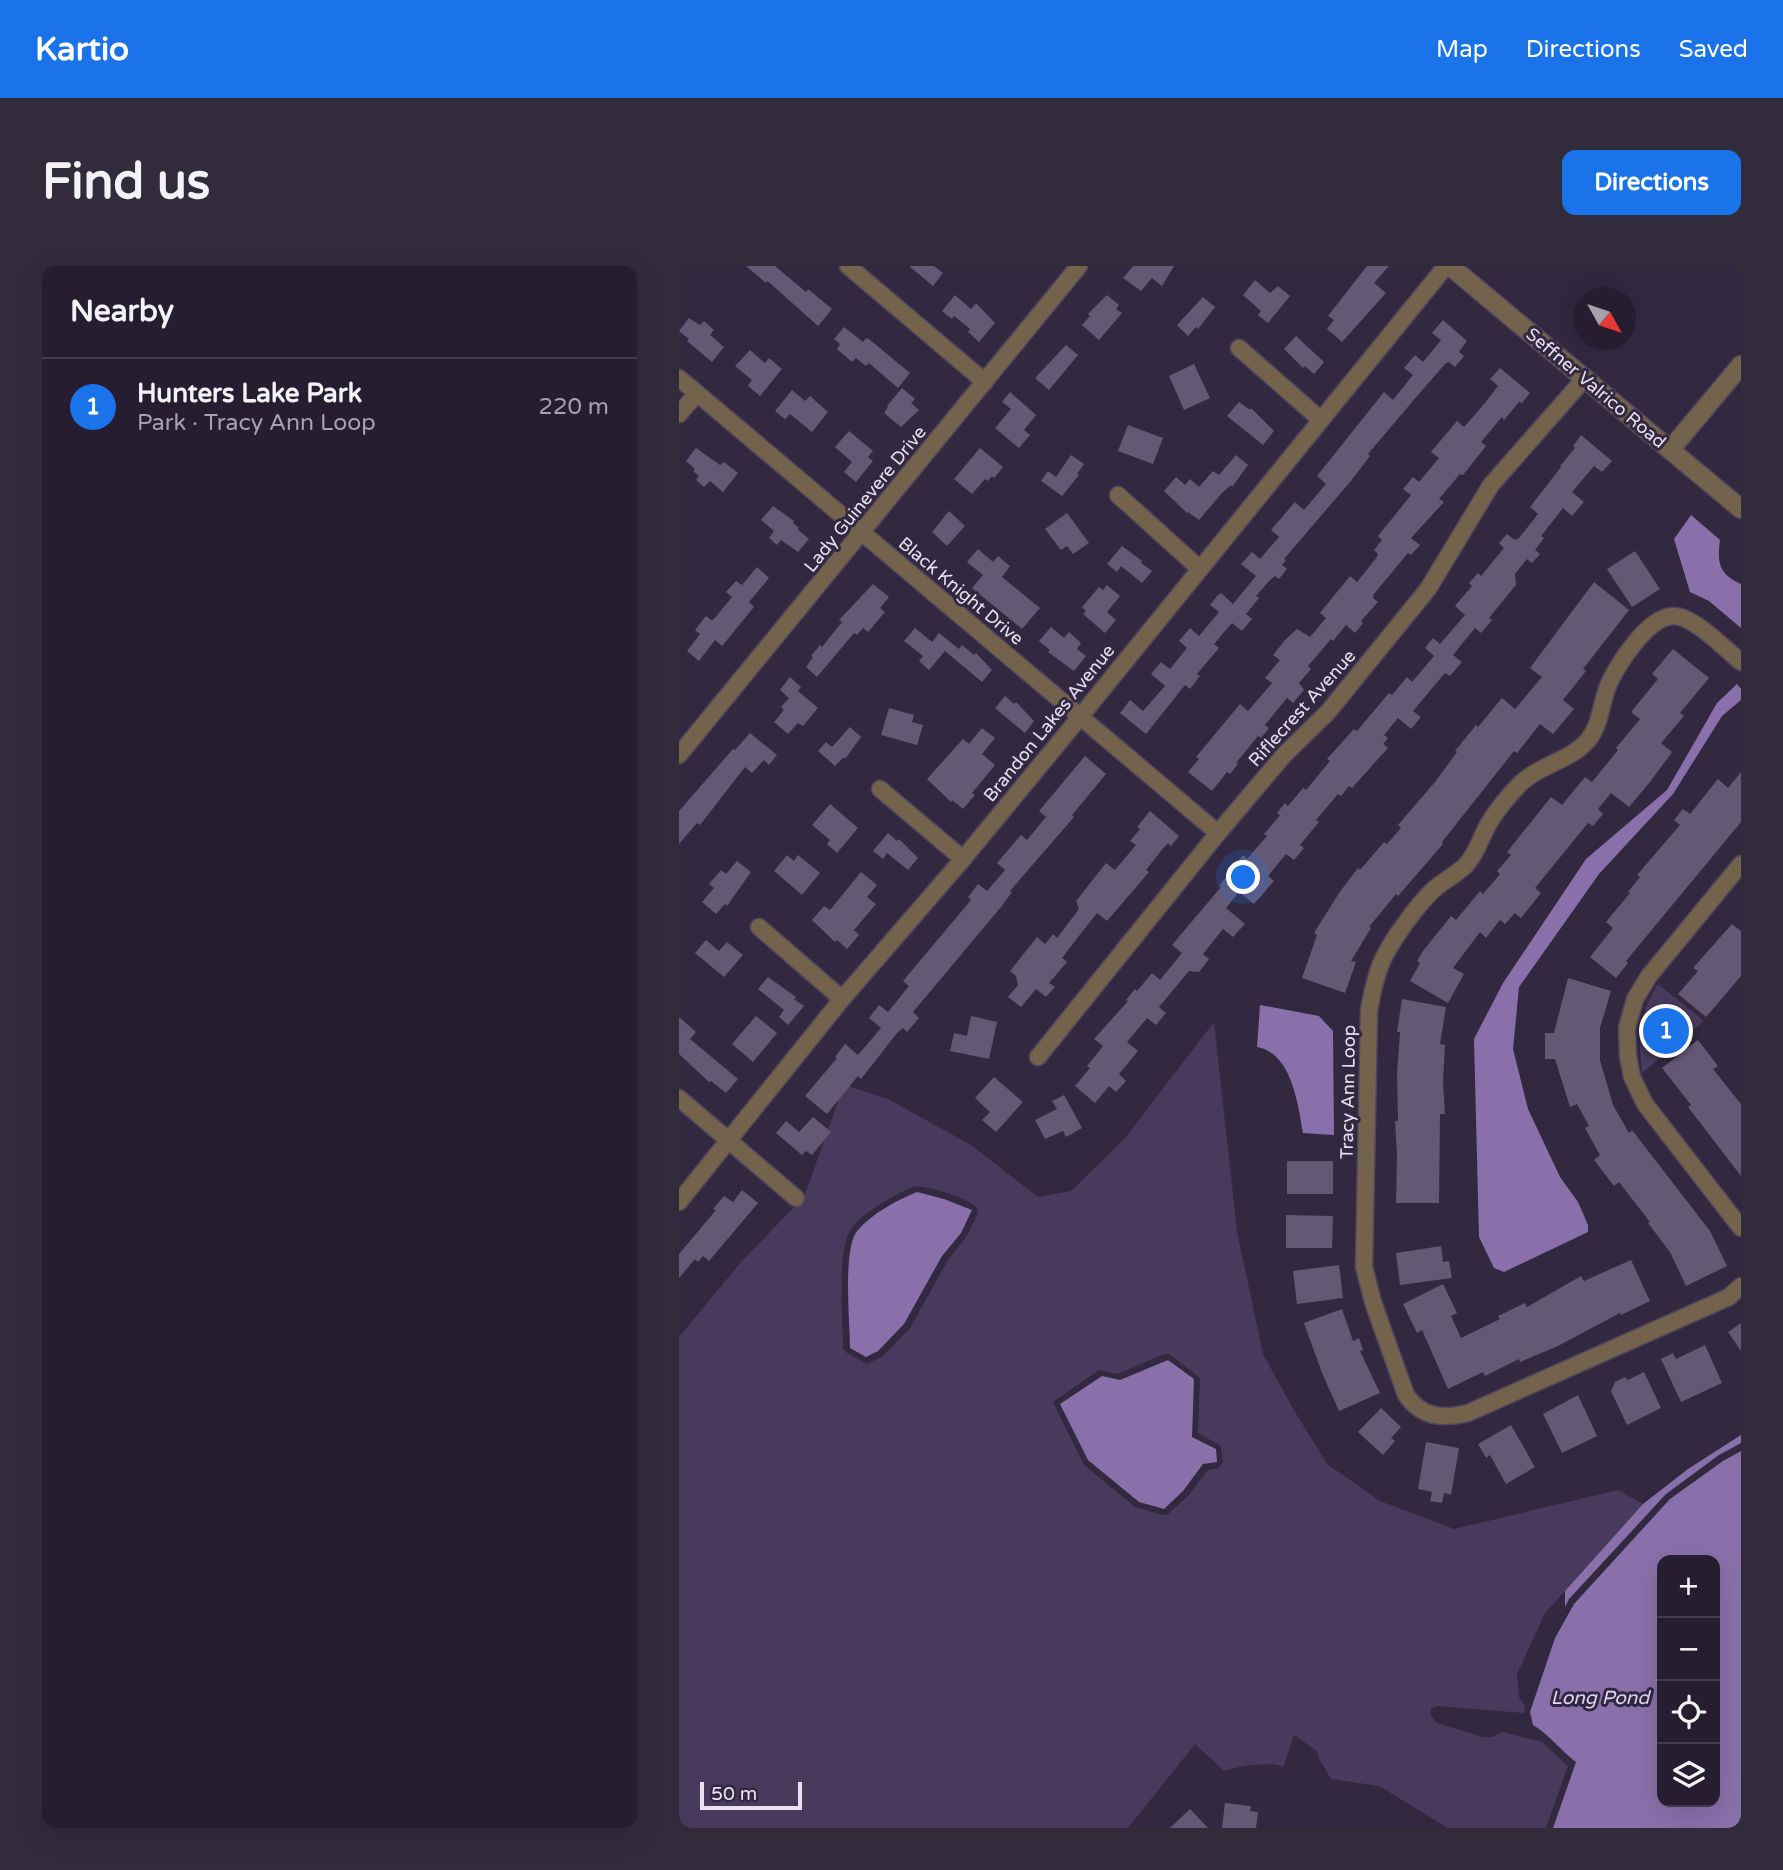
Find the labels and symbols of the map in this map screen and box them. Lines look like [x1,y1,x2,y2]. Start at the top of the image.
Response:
north arrow [1573,287,1636,350]
street label: Seffner Valrico Road [1522,323,1670,453]
street label: Lady Guinevere Drive [799,421,931,577]
street label: Black Knight Drive [894,532,1028,650]
street label: Brandon Lakes Avenue [979,640,1119,806]
street label: Riflecrest Avenue [1244,645,1360,771]
your location [1226,860,1260,894]
pin: 1 [1643,1005,1689,1057]
street label: Tracy Ann Loop [1336,1025,1360,1159]
water label: Long Pond [1551,1687,1651,1709]
scale bar [700,1779,801,1811]

